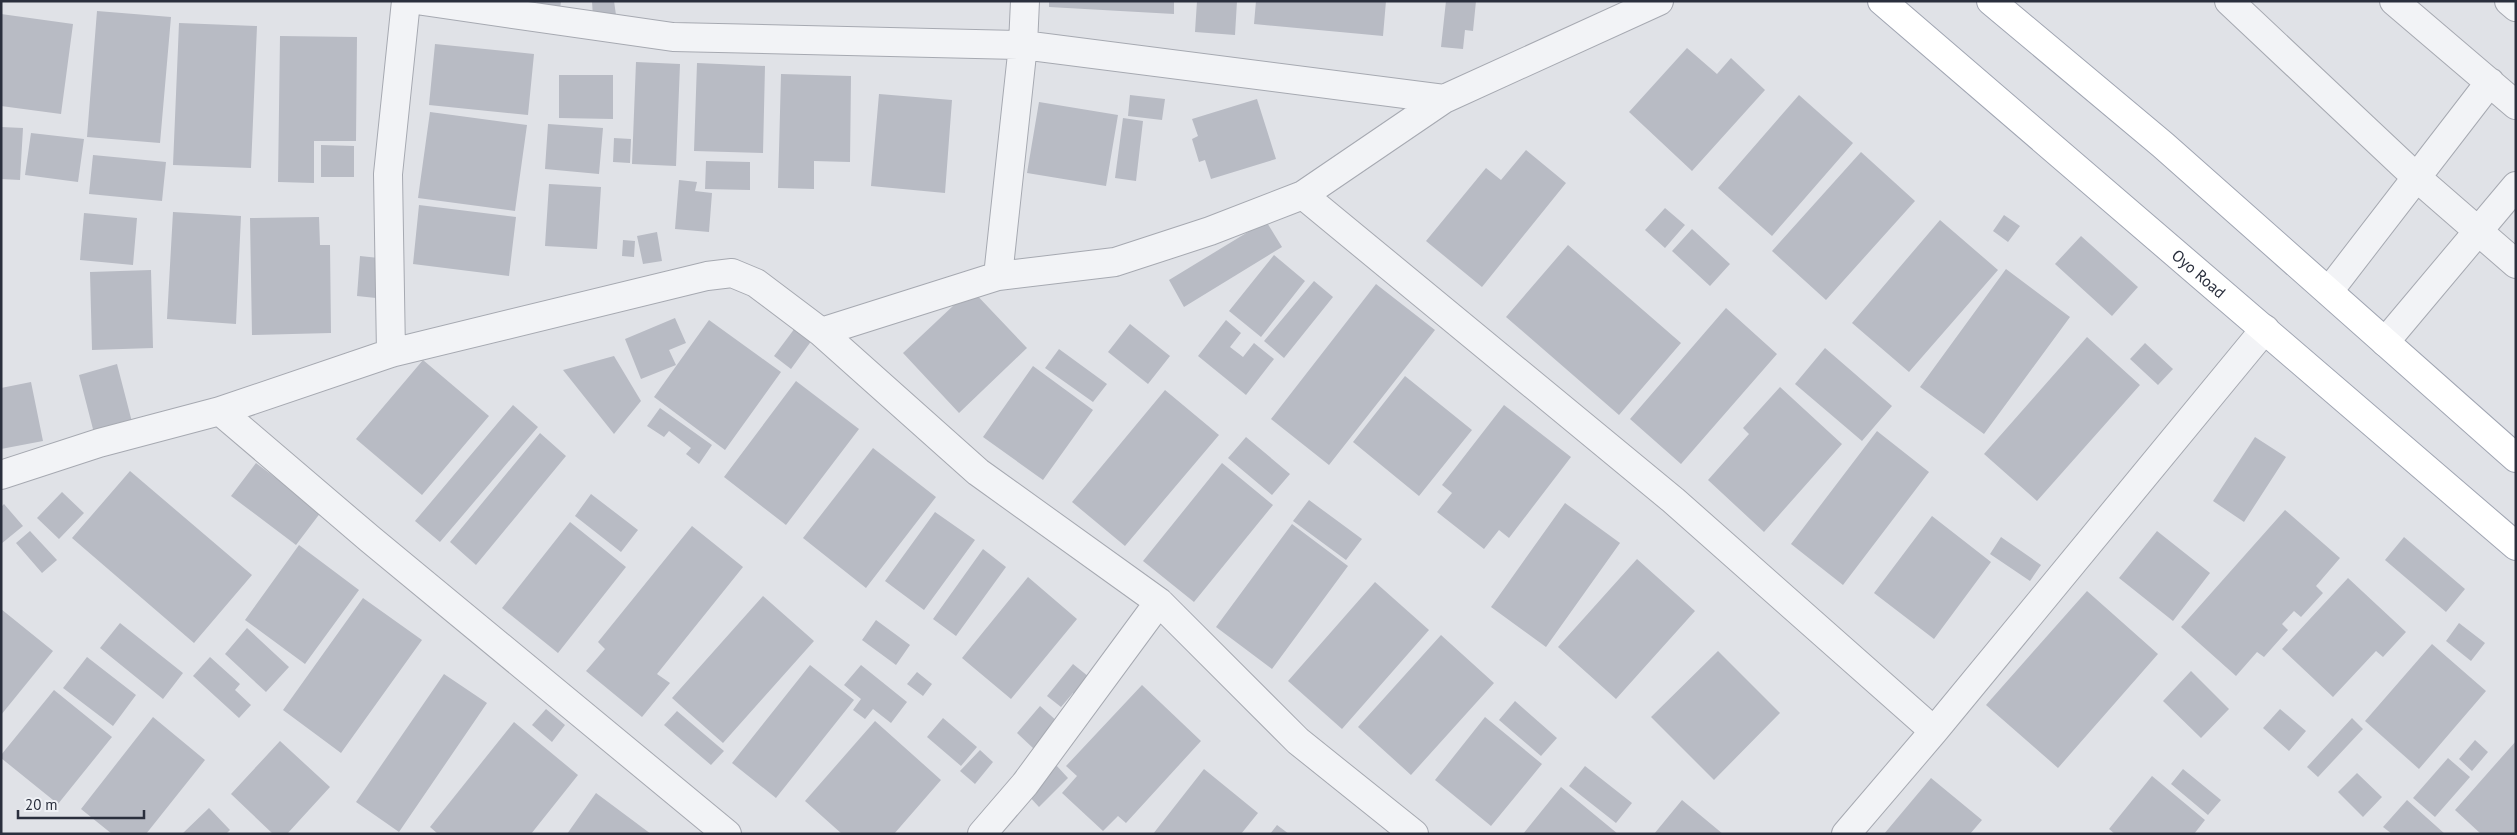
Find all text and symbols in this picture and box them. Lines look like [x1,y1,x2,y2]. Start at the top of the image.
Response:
street label: Oyo Road [2168,245,2230,302]
scale bar [18,788,144,820]
text: 20 m [25,795,58,814]

